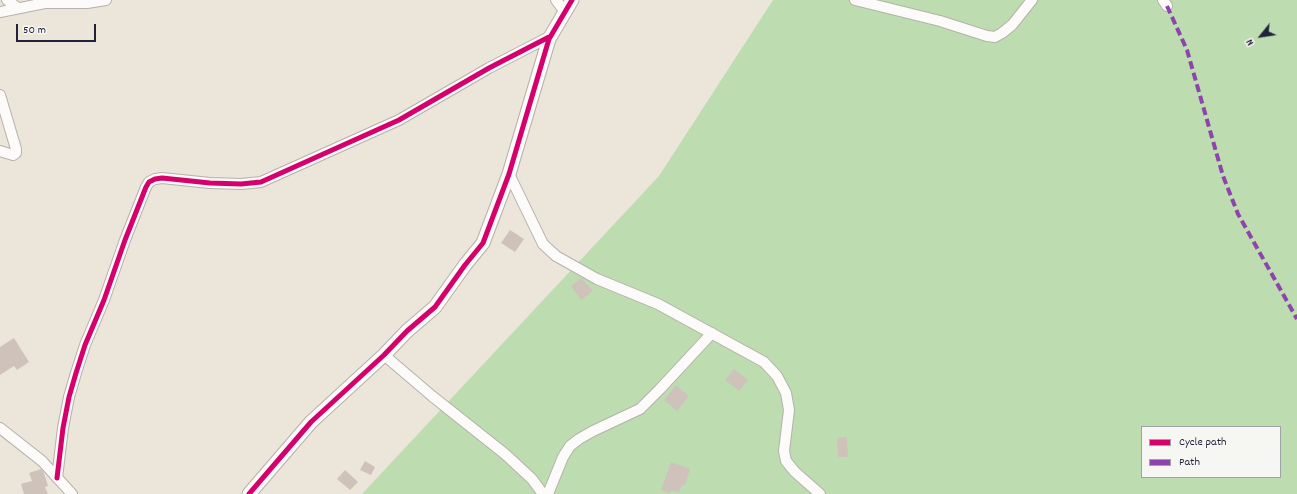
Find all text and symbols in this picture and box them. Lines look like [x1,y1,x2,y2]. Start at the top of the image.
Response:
scale bar [18,16,98,42]
north arrow [1241,16,1281,56]
text: 50 m [23,22,46,39]
text: N [1242,36,1259,48]
legend [1141,426,1281,478]
text: Cycle path [1179,434,1227,451]
text: Path [1179,454,1200,471]

